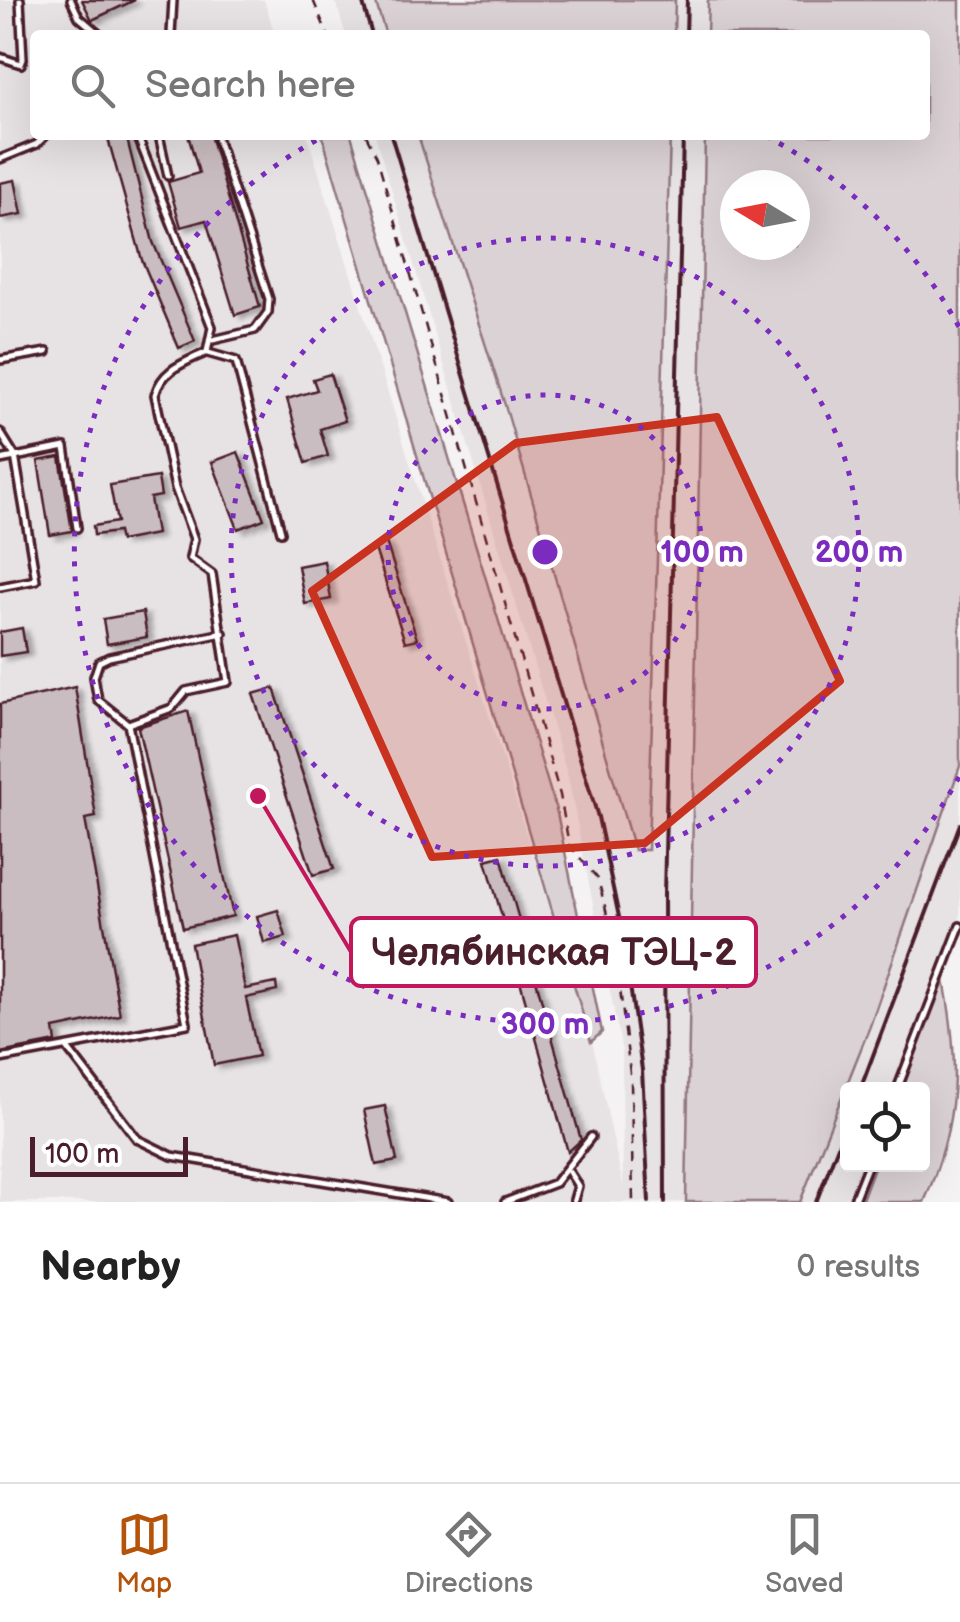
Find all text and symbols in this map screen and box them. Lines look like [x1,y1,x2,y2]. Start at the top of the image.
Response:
search box [30,30,930,140]
icon: search [65,58,120,113]
text: Search here [145,63,356,108]
north arrow [720,170,810,260]
centre of rings [527,534,563,570]
text: 100 m [660,535,744,571]
text: 200 m [815,535,903,571]
callout: Челябинская ТЭЦ-2 [351,918,756,986]
text: Челябинская ТЭЦ-2 [371,931,737,976]
text: 300 m [501,1007,589,1043]
map controls [840,1082,930,1172]
button: locate [840,1082,930,1172]
scale bar [30,1132,188,1176]
text: 100 m [45,1138,119,1171]
text: Nearby [40,1242,180,1293]
text: 0 results [797,1248,920,1287]
tab: Map [116,1507,172,1600]
tab: Directions [404,1507,533,1600]
tab: Saved [765,1507,844,1600]

